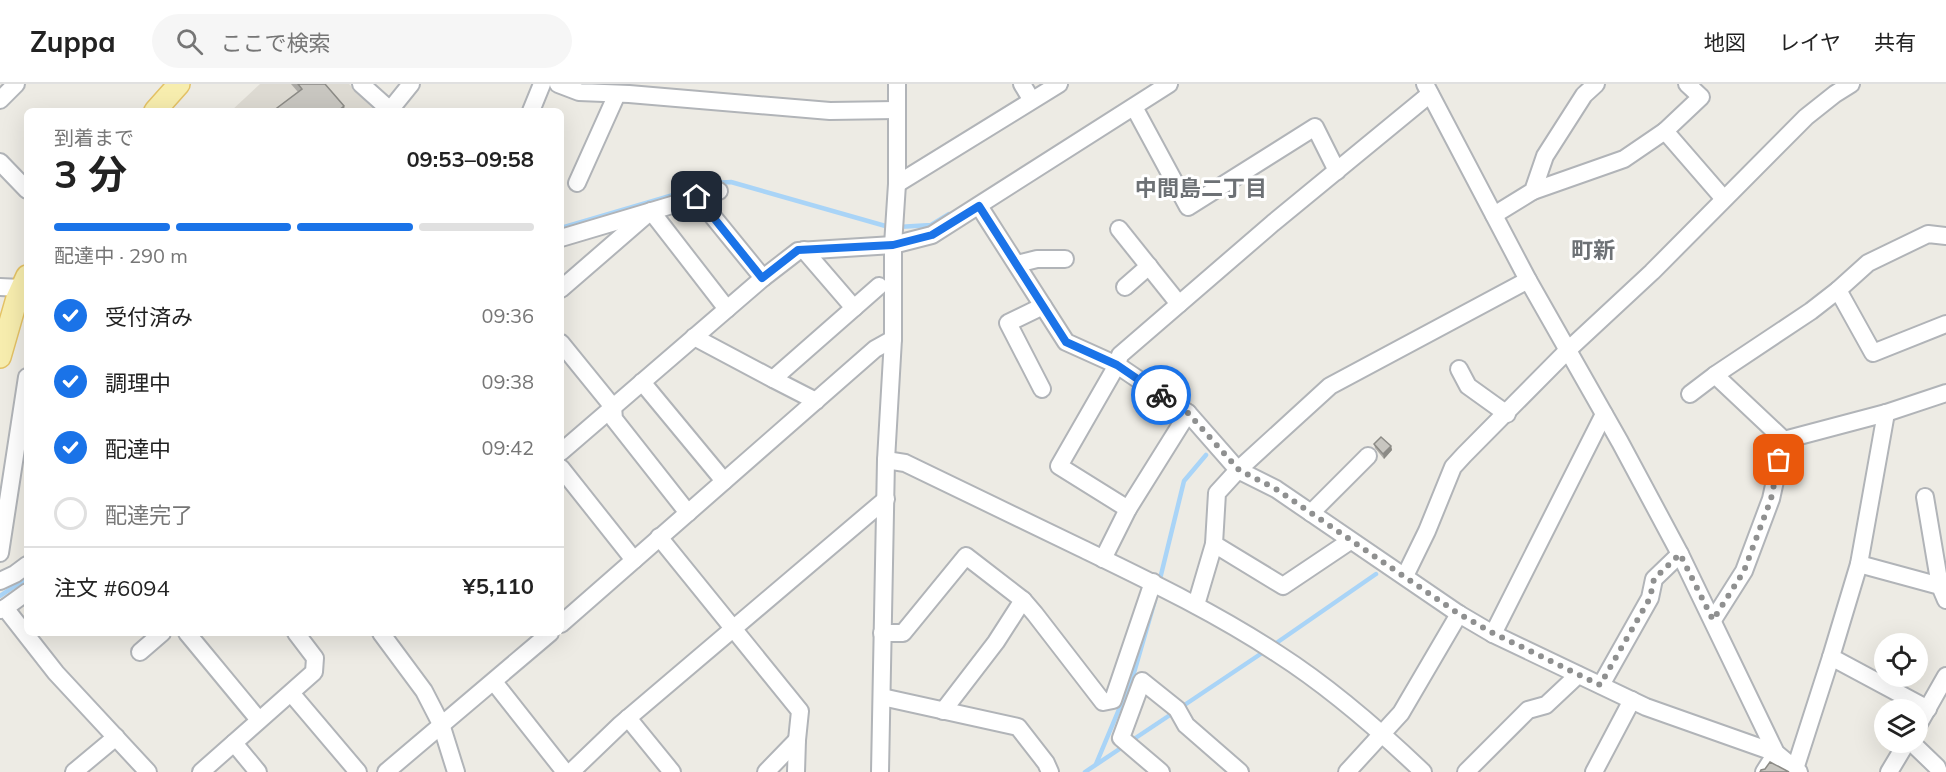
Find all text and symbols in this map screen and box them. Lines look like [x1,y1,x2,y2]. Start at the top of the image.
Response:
search box [152,14,572,68]
text: Zuppa [30,24,116,59]
icon: search [173,25,206,58]
text: ここで検索 [221,29,331,57]
text: 地図 [1704,29,1746,55]
text: レイヤ [1779,29,1841,55]
text: 共有 [1874,29,1916,55]
text: 到着まで [54,125,134,150]
text: 09:53–09:58 [406,145,534,173]
text: 3 分 [54,149,127,198]
pin [671,171,722,222]
district label: 中間島二丁目 [1135,174,1267,202]
icon: home [680,180,713,213]
district label: 町新 [1571,236,1615,264]
text: 配達中 · 290 m [54,243,188,268]
icon: check [54,299,87,332]
text: 受付済み [105,303,193,331]
text: 09:36 [481,303,534,328]
icon: check [54,365,87,398]
courier [1131,365,1191,425]
text: 調理中 [105,369,171,397]
text: 09:38 [481,369,534,394]
icon: bike [1145,379,1178,412]
icon: check [54,431,87,464]
pin [1753,434,1804,485]
text: 配達中 [105,435,171,463]
text: 09:42 [481,435,534,460]
icon: bag [1762,443,1795,476]
text: 配達完了 [105,501,193,529]
text: ¥5,110 [463,572,534,600]
text: 注文 #6094 [54,574,170,602]
map controls [1874,633,1928,753]
button: locate [1874,633,1928,687]
button: layers [1874,699,1928,753]

